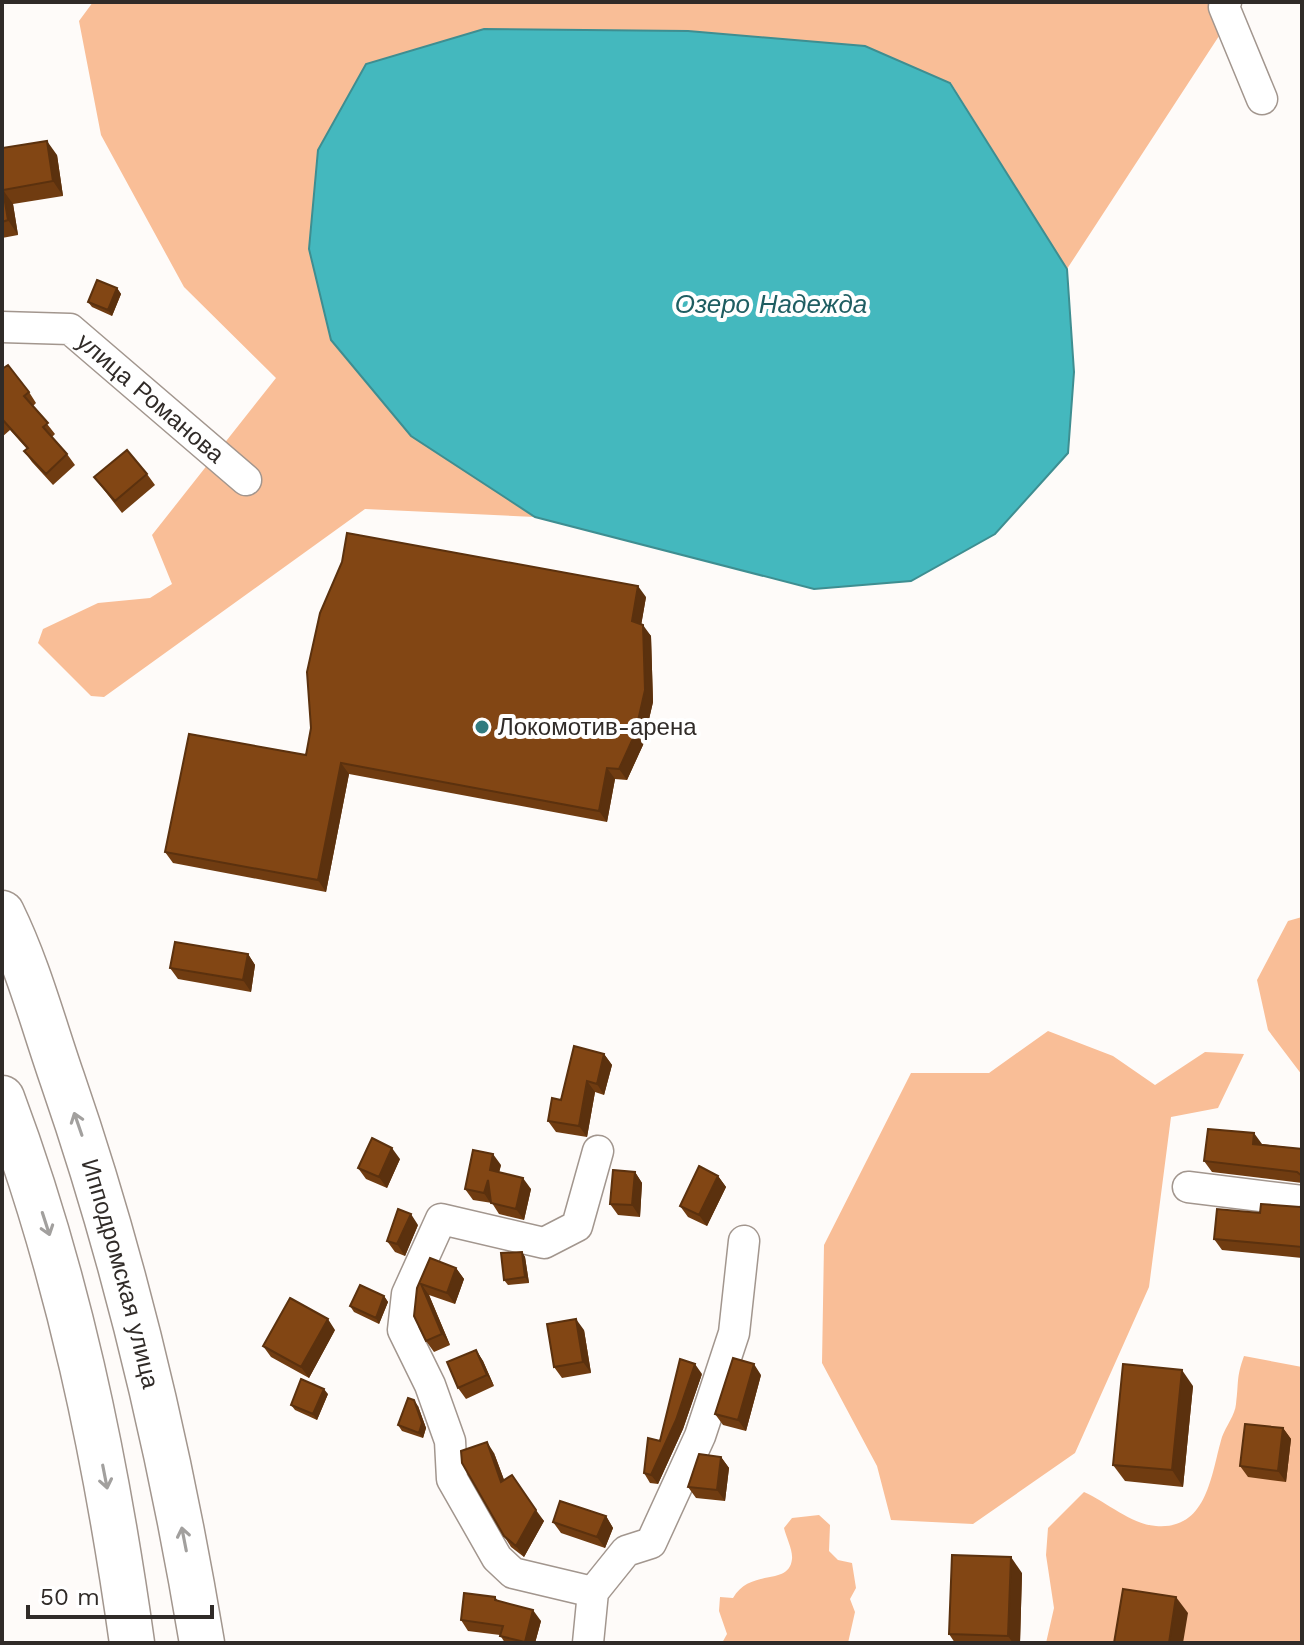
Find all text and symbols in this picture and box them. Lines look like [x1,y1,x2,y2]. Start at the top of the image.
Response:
water label: Озеро Надежда [675,289,867,319]
street label: улица Романова [71,327,230,469]
place label: Локомотив-арена [498,713,697,741]
marker: Локомотив-арена [473,718,491,736]
one-way arrow [70,1112,85,1137]
street label: Ипподромская улица [76,1155,165,1392]
one-way arrow [39,1211,54,1237]
one-way arrow [98,1464,113,1490]
one-way arrow [175,1526,190,1552]
scale bar [28,1569,212,1619]
text: 50 m [40,1583,100,1611]

